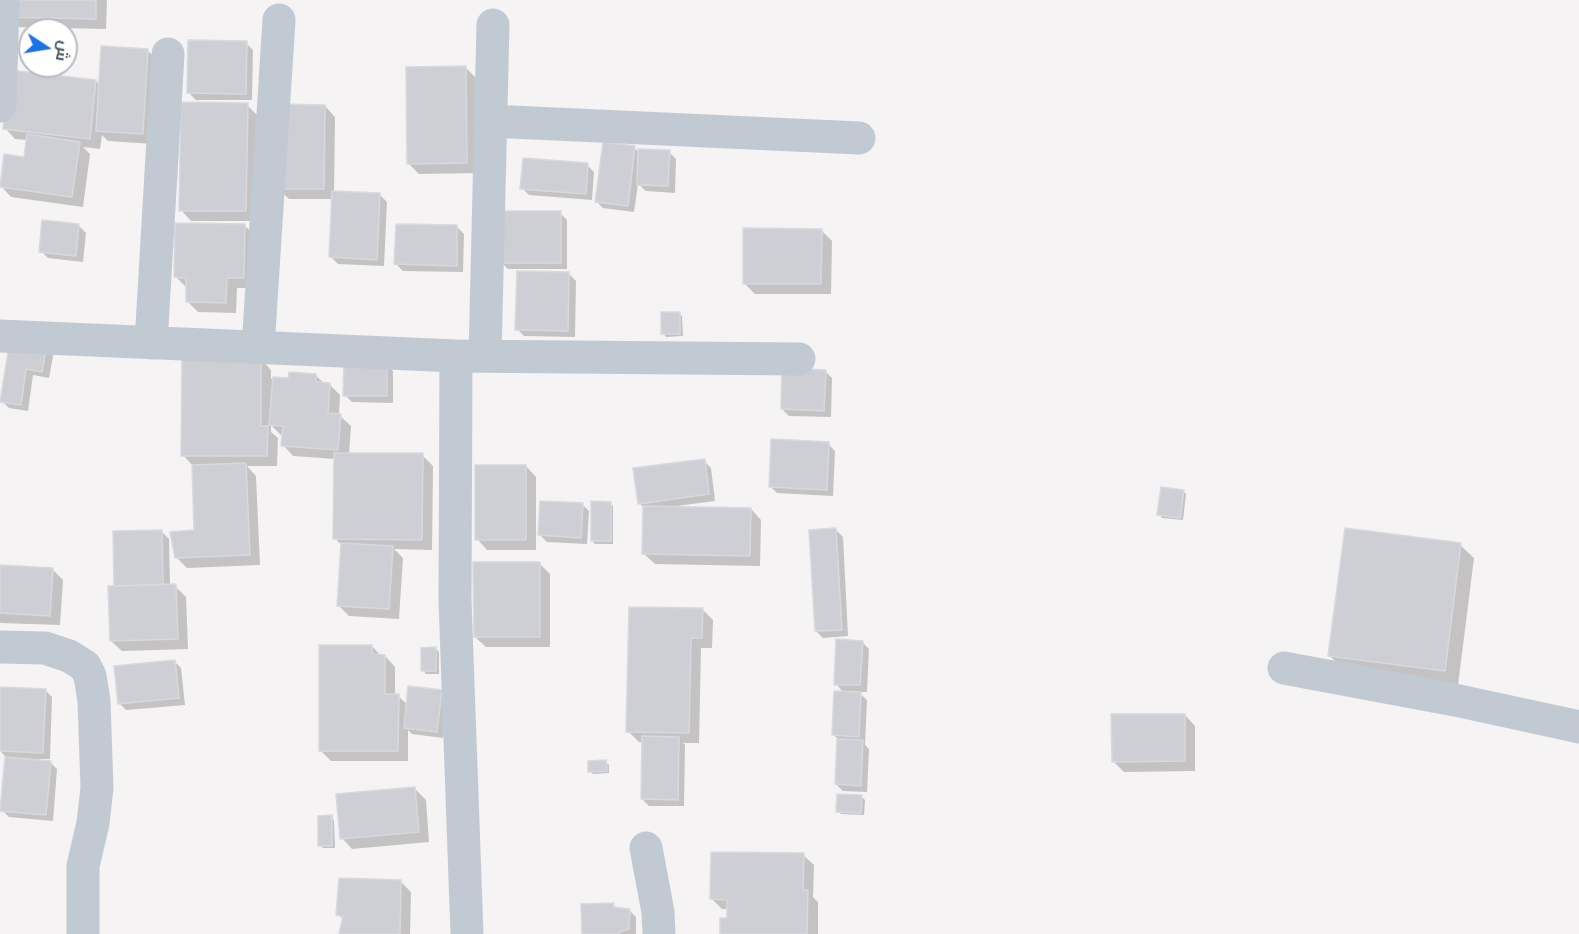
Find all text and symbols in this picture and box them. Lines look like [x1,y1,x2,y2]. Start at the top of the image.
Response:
north arrow [18,18,78,78]
text: ش [51,39,77,64]

